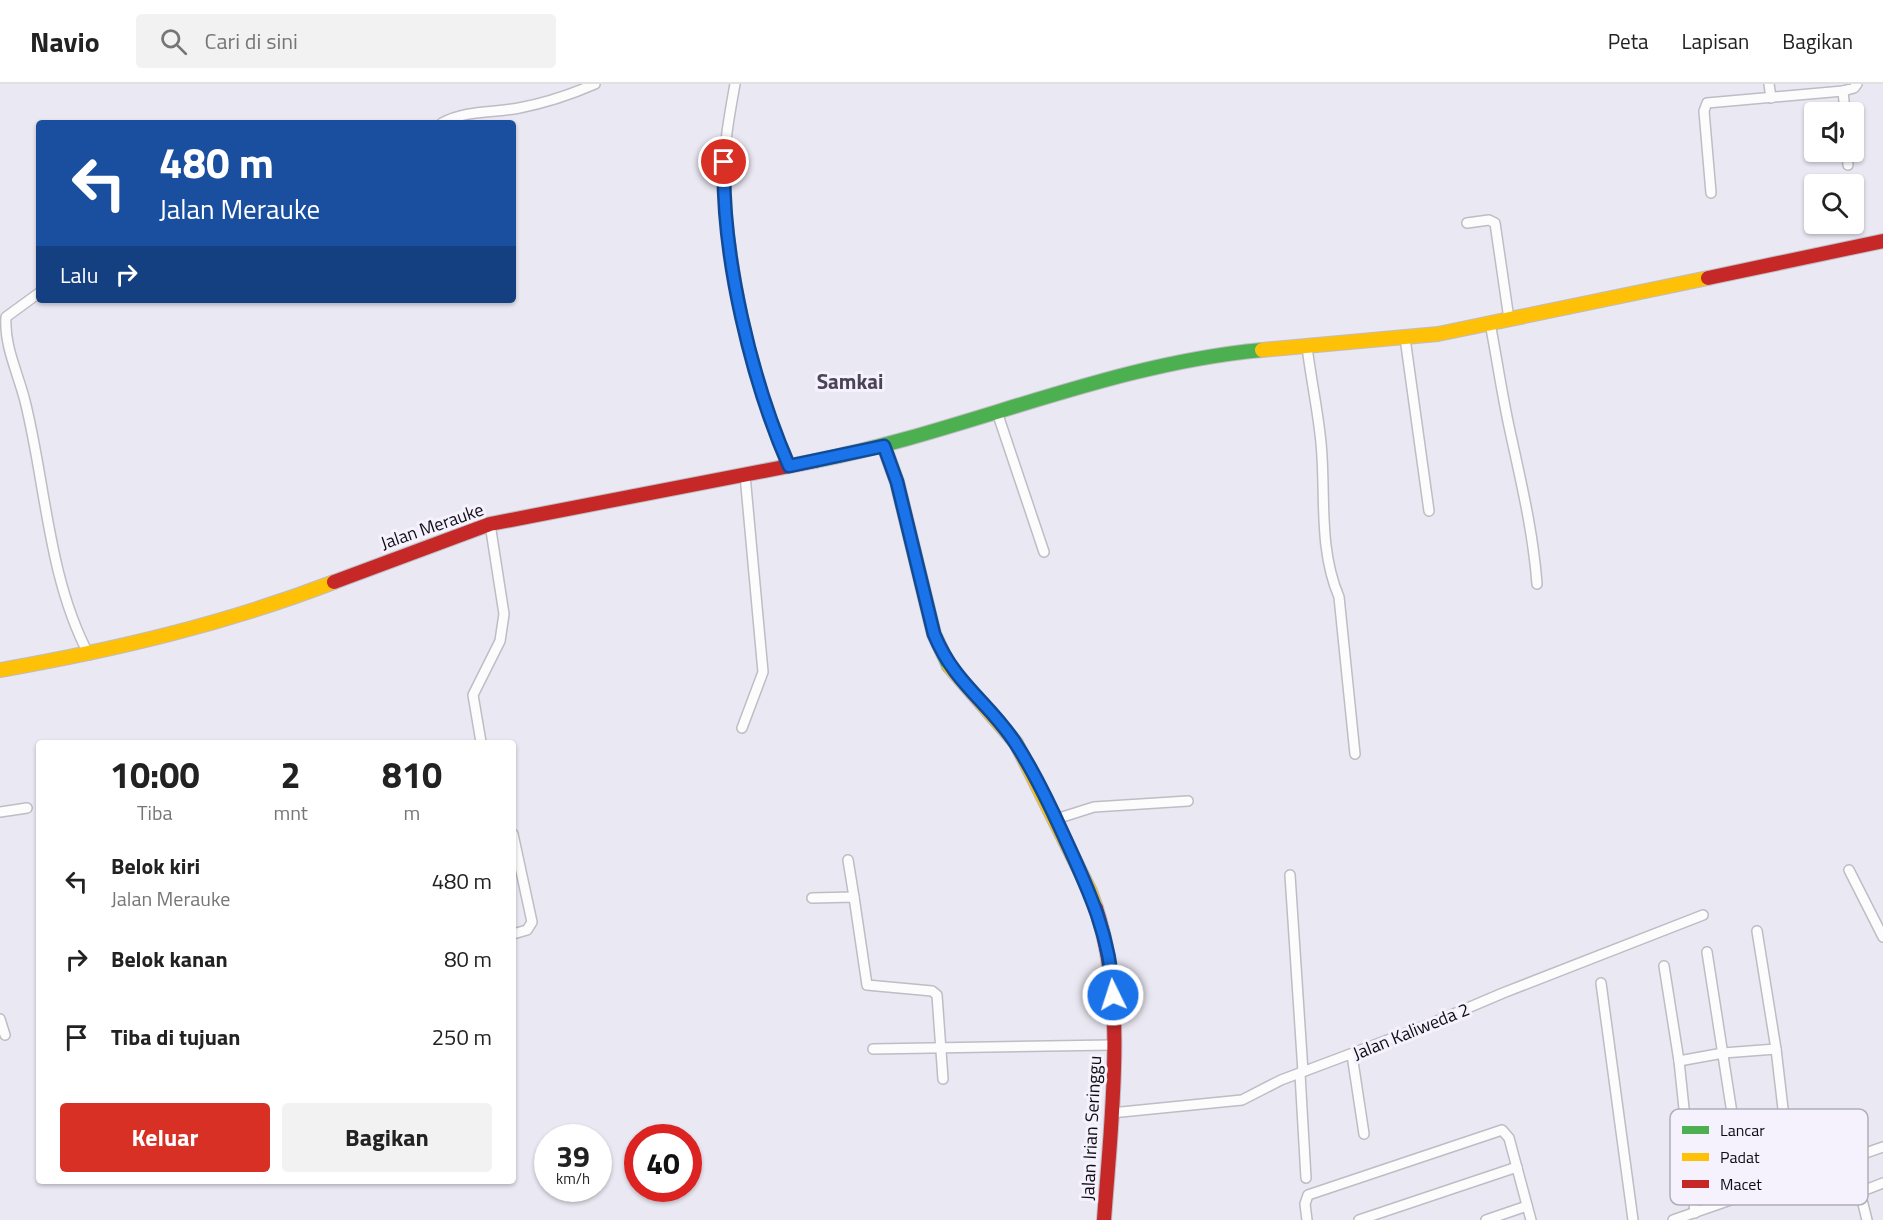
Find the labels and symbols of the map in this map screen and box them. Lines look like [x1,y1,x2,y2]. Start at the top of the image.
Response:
pin [698,136,749,187]
district label: Samkai [817,365,883,397]
street label: Jalan Merauke [377,496,487,556]
position arrow [1081,963,1145,1027]
street label: Jalan Kaliweda 2 [1349,995,1473,1067]
street label: Jalan Irian Seringgu [1074,1055,1108,1201]
legend [1670,1109,1868,1205]
text: Lancar [1720,1118,1765,1142]
speed limit sign: 40 [624,1124,702,1202]
text: Padat [1720,1145,1760,1169]
text: Macet [1720,1172,1762,1196]

